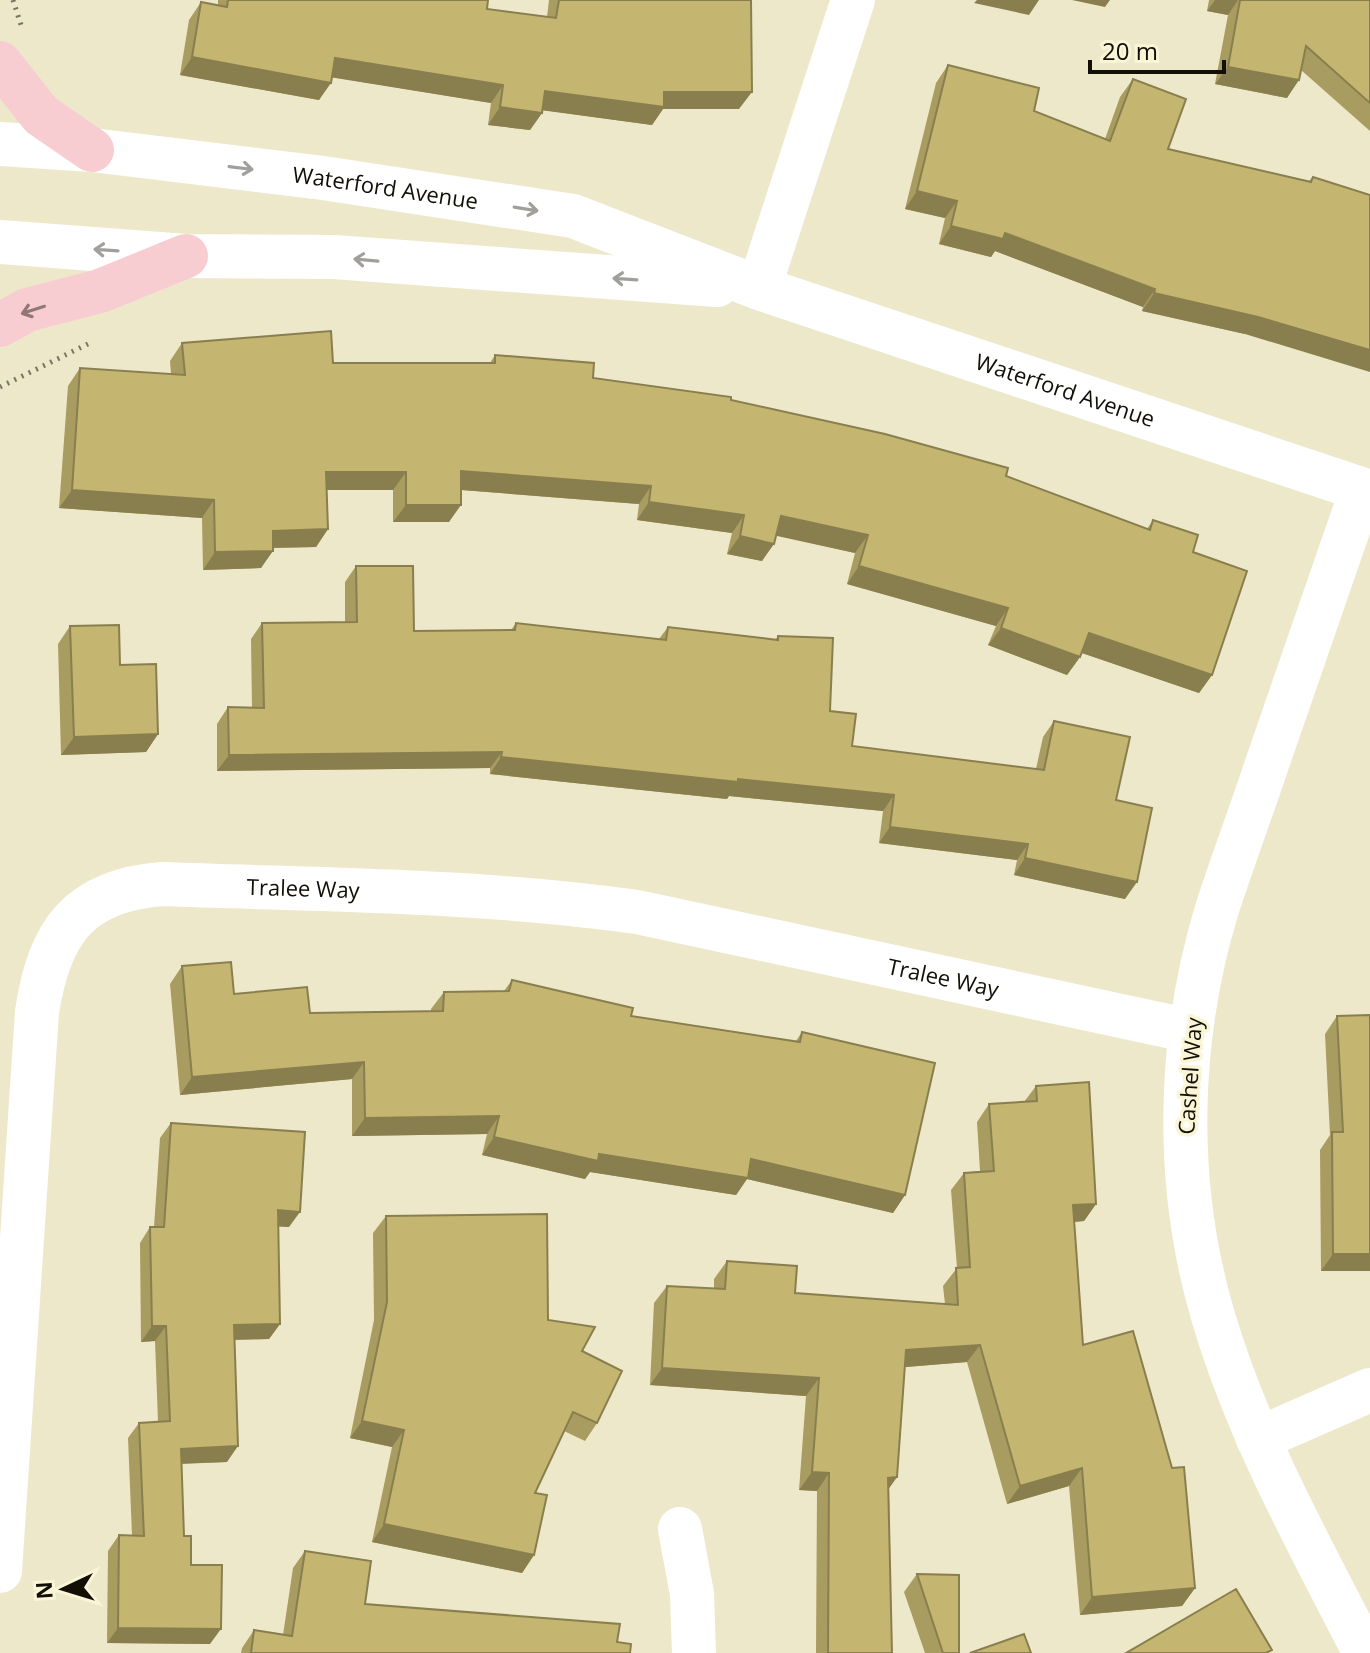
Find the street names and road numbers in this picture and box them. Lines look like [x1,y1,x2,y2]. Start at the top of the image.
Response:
street label: Waterford Avenue [291,158,480,215]
street label: Waterford Avenue [972,345,1159,433]
street label: Tralee Way [246,871,361,904]
street label: Tralee Way [885,950,1003,1004]
street label: Cashel Way [1170,1015,1208,1135]

